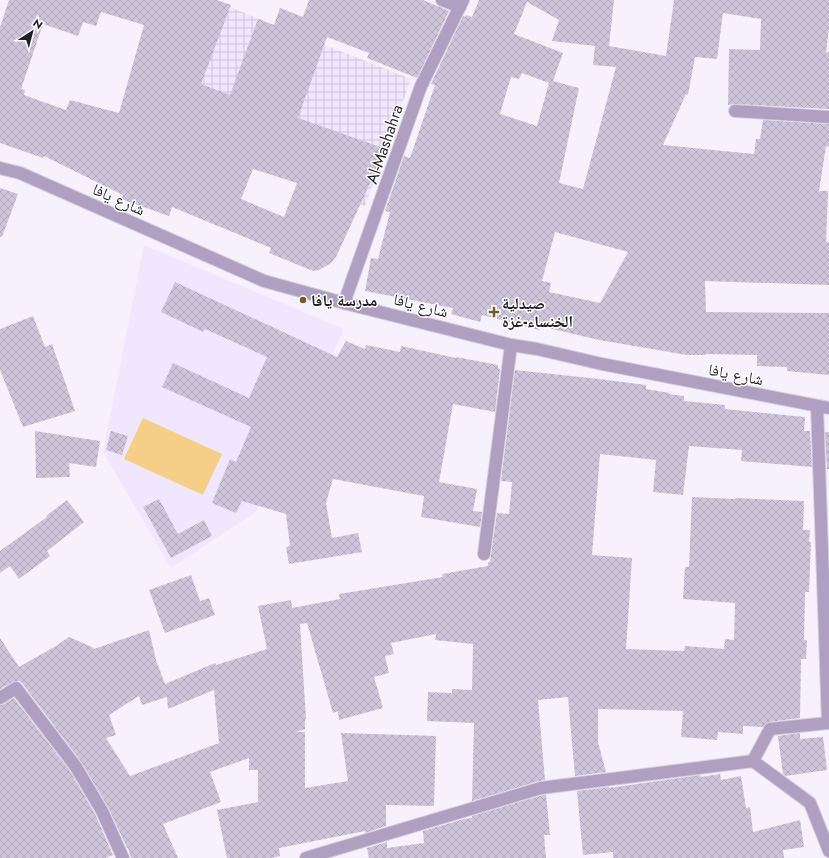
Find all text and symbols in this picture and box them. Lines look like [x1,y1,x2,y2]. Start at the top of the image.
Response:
north arrow [12,12,52,52]
text: N [30,15,46,33]
street label: Al-Mashahra [360,101,409,187]
street label: شارع يافا [89,178,149,221]
street label: شارع يافا [391,288,451,323]
place label: مدرسة يافا [311,289,377,312]
place label: صيدلية الخنساء-غزة [502,292,573,333]
marker: مدرسة يافا [298,295,308,305]
marker: صيدلية الخنساء-غزة [489,307,499,317]
street label: شارع يافا [706,358,765,391]

